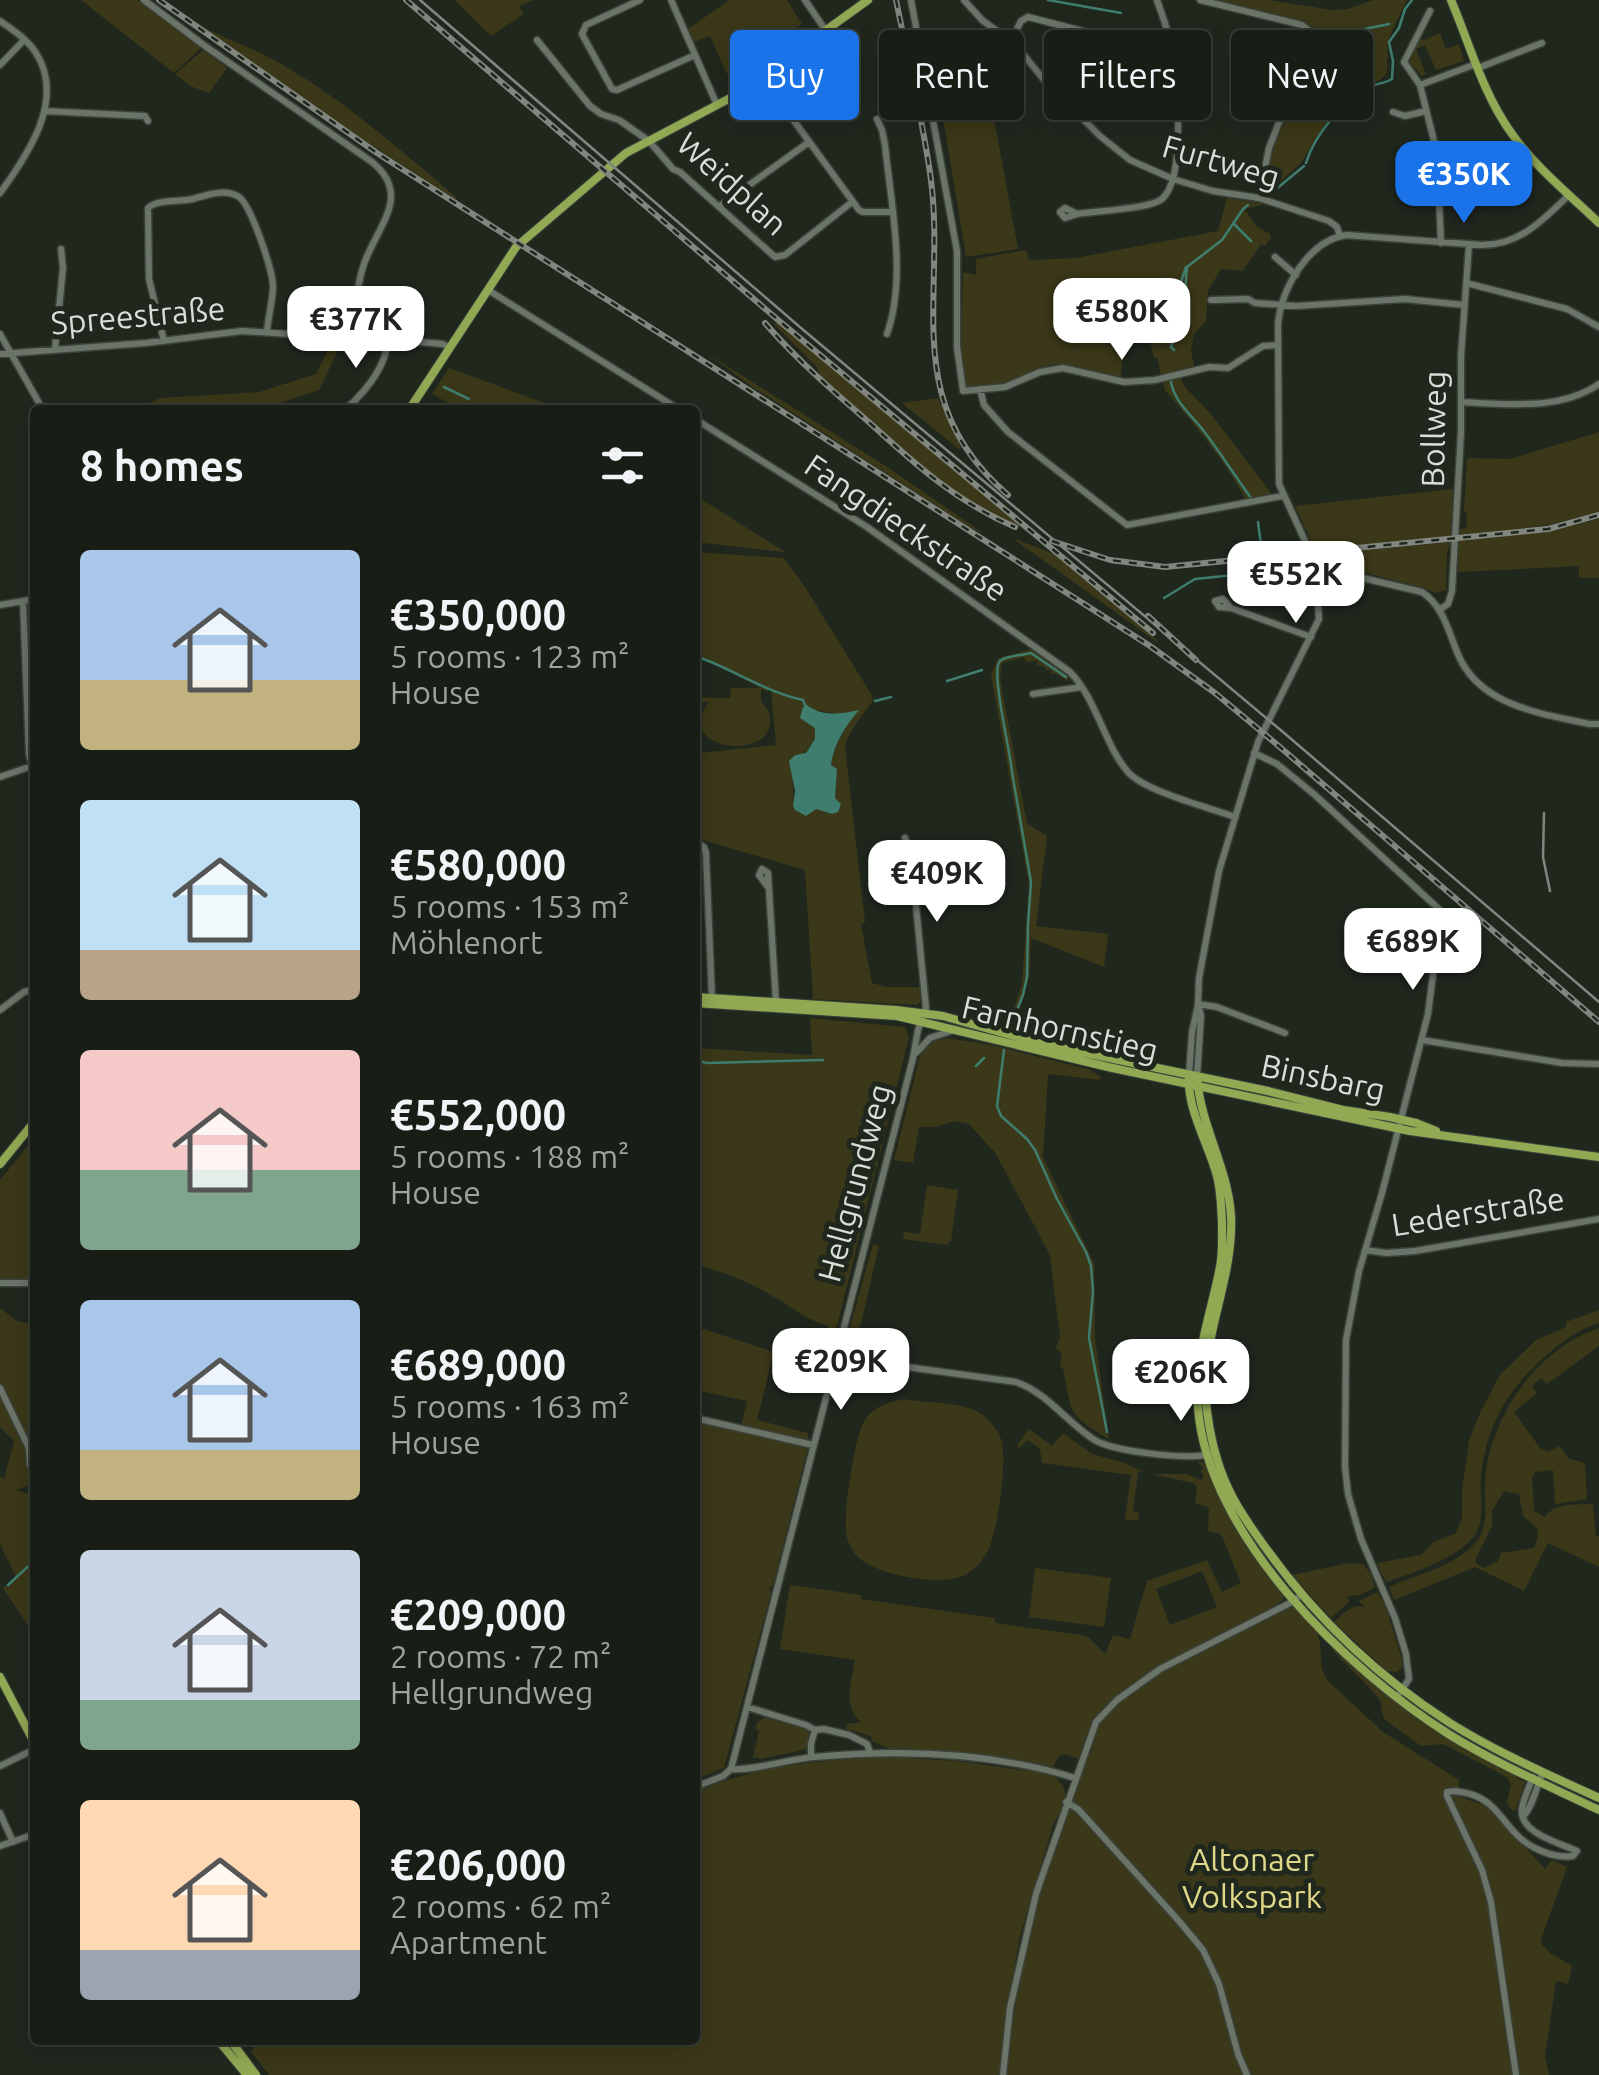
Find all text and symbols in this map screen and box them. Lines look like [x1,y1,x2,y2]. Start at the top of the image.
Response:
chip: Buy [730,30,859,120]
chip: Rent [879,30,1024,120]
chip: Filters [1044,30,1211,120]
chip: New [1231,30,1373,120]
street label: Weidplan [670,125,795,242]
street label: Furtweg [1159,127,1284,195]
pin: €350K [1394,141,1534,226]
text: €350K [1417,155,1511,191]
pin: €580K [1052,278,1192,363]
pin: €377K [286,286,426,371]
street label: Spreestraße [49,289,227,341]
text: €580K [1075,292,1169,328]
text: €377K [309,300,403,336]
street label: Bollweg [1414,370,1452,488]
icon: filters [595,438,650,493]
text: 8 homes [80,442,244,489]
street label: Fangdieckstraße [799,446,1014,608]
pin: €552K [1226,541,1366,626]
text: €552K [1249,555,1343,591]
icon: home [160,590,280,710]
text: €350,000 [390,591,566,638]
text: 5 rooms · 123 m² [390,638,630,674]
text: House [390,674,481,710]
icon: home [160,840,280,960]
pin: €409K [867,840,1007,925]
text: €580,000 [390,841,566,888]
text: €409K [890,854,984,890]
text: 5 rooms · 153 m² [390,888,630,924]
pin: €689K [1343,908,1483,993]
text: €689K [1366,922,1460,958]
text: Möhlenort [390,924,543,960]
street label: Farnhornstieg [959,988,1162,1068]
street label: Binsbarg [1258,1046,1389,1108]
street label: Hellgrundweg [810,1080,898,1286]
icon: home [160,1090,280,1210]
text: €552,000 [390,1091,566,1138]
text: 5 rooms · 188 m² [390,1138,630,1174]
text: House [390,1174,481,1210]
street label: Lederstraße [1389,1180,1567,1242]
pin: €209K [771,1328,911,1413]
pin: €206K [1111,1339,1251,1424]
icon: home [160,1340,280,1460]
text: €689,000 [390,1341,566,1388]
text: €209K [794,1342,888,1378]
text: €206K [1134,1353,1228,1389]
text: 5 rooms · 163 m² [390,1388,630,1424]
text: House [390,1424,481,1460]
icon: home [160,1590,280,1710]
text: €209,000 [390,1591,566,1638]
text: 2 rooms · 72 m² [390,1638,611,1674]
text: Hellgrundweg [390,1674,593,1710]
icon: home [160,1840,280,1960]
text: €206,000 [390,1841,566,1888]
park label: Altonaer Volkspark [1182,1841,1322,1914]
text: 2 rooms · 62 m² [390,1888,611,1924]
text: Apartment [390,1924,547,1960]

